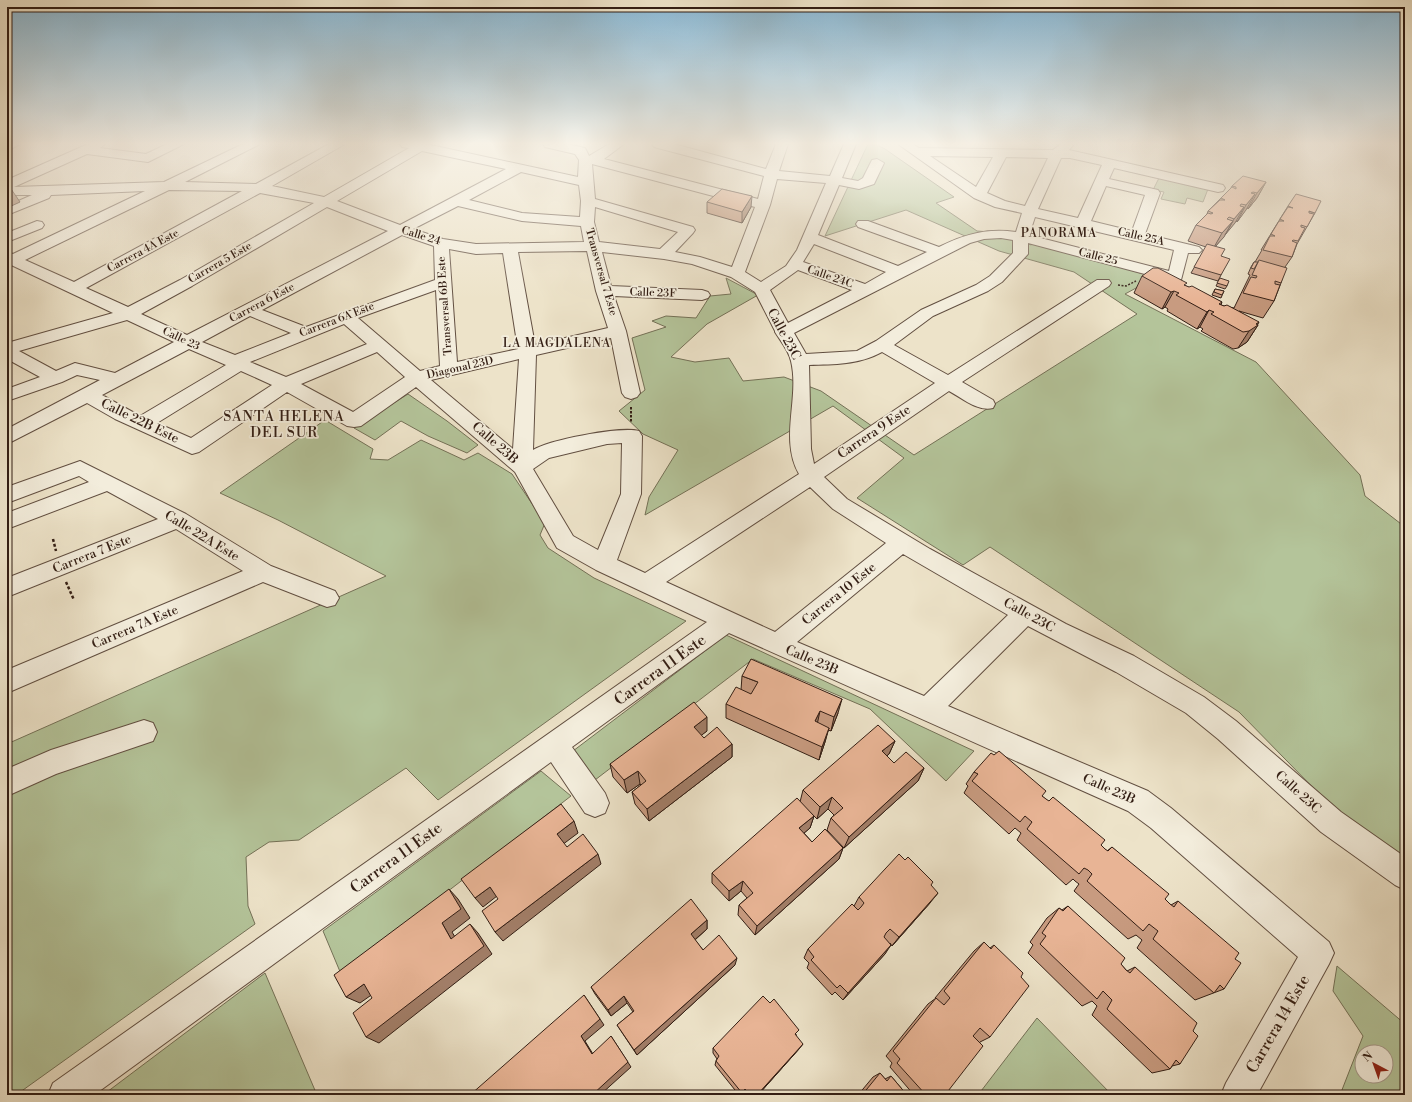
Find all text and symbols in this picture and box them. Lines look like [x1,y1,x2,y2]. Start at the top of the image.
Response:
street label: Calle 24 [400,223,443,249]
street label: Calle 25A [1116,225,1166,249]
street label: Carrera 4A Este [105,226,182,276]
district label: PANORAMA [1021,226,1097,241]
street label: Transversal 7 Este [582,227,620,318]
street label: Carrera 5 Este [186,239,255,287]
street label: Calle 25 [1077,245,1119,269]
street label: Transversal 6B Este [435,256,455,356]
street label: Calle 24C [805,263,855,291]
street label: Carrera 6 Este [227,280,297,326]
street label: Calle 23F [629,285,677,301]
street label: Carrera 6A Este [298,299,377,341]
street label: Calle 23C [764,306,804,363]
street label: Calle 23 [160,324,202,354]
district label: LA MAGDALENA [503,336,611,351]
street label: Diagonal 23D [425,353,495,382]
street label: Calle 22B Este [98,395,182,447]
street label: Carrera 9 Este [834,401,914,462]
district label: SANTA HELENA DEL SUR [223,408,345,442]
street label: Calle 23B [469,419,521,467]
street label: Calle 22A Este [162,507,243,565]
street label: Carrera 7 Este [50,531,134,577]
street label: Carrera 10 Este [799,559,880,629]
street label: Calle 23C [1001,594,1057,636]
street label: Carrera 7A Este [89,601,181,652]
street label: Carrera 11 Este [610,630,710,710]
street label: Calle 23B [783,642,841,678]
street label: Calle 23C [1272,767,1324,817]
street label: Calle 23B [1080,770,1138,808]
street label: Carrera 11 Este [346,818,446,898]
street label: Carrera 14 Este [1242,971,1314,1077]
north arrow [1354,1044,1394,1084]
text: N [1360,1049,1376,1065]

